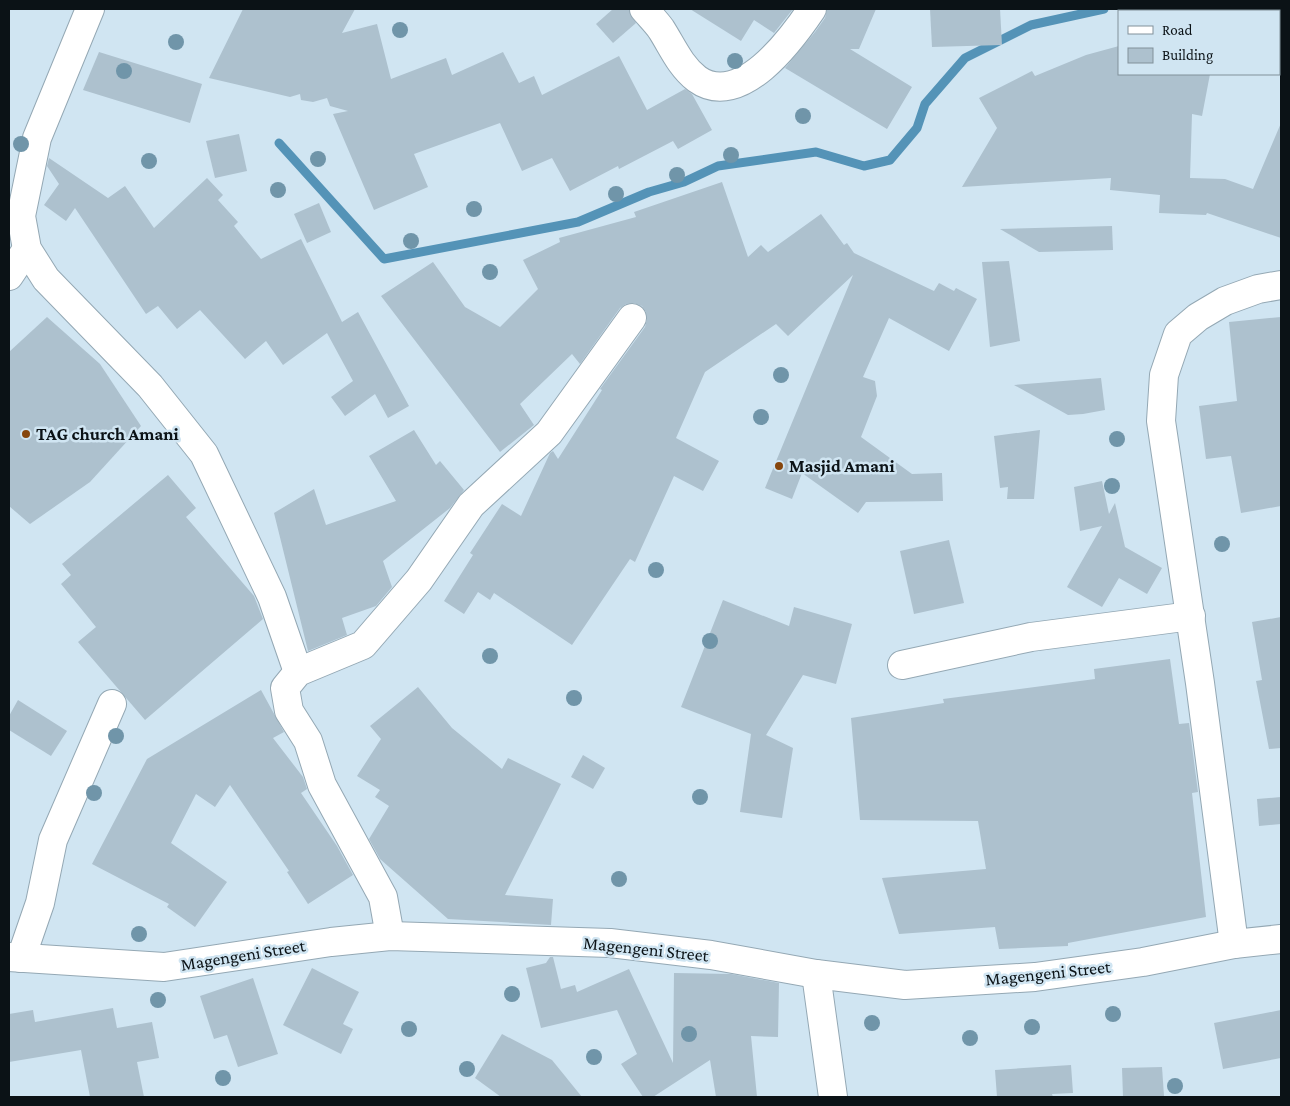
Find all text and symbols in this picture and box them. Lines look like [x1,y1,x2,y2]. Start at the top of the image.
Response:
legend [1118,10,1280,75]
text: Road [1162,22,1193,38]
text: Building [1162,47,1213,64]
place label: TAG church Amani [36,424,180,444]
marker: TAG church Amani [20,428,32,440]
place label: Masjid Amani [789,456,895,477]
marker: Masjid Amani [773,460,785,472]
street label: Magengeni Street [582,932,711,966]
street label: Magengeni Street [179,935,308,975]
street label: Magengeni Street [984,956,1113,990]

